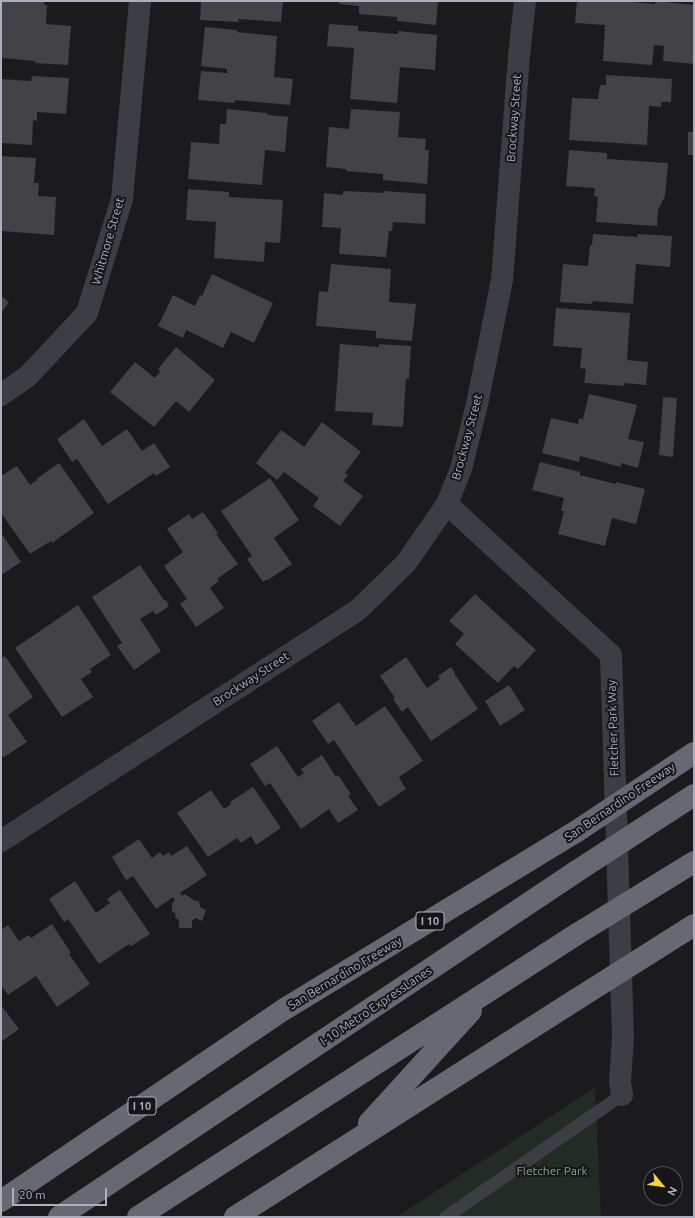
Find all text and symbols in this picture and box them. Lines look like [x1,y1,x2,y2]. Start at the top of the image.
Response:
street label: Brockway Street [504,73,524,163]
street label: Whitmore Street [89,196,127,286]
street label: Brockway Street [449,392,485,482]
street label: Brockway Street [210,649,292,709]
street label: Fletcher Park Way [604,680,622,776]
street label: San Bernardino Freeway [562,760,678,844]
road number: I 10 [416,912,444,930]
street label: San Bernardino Freeway [286,933,404,1013]
street label: I-10 Metro ExpressLanes [318,963,434,1049]
road number: I 10 [128,1097,156,1115]
park label: Fletcher Park [517,1164,587,1178]
north arrow [643,1166,683,1206]
scale bar [14,1180,109,1206]
text: N [665,1185,680,1198]
text: 20 m [19,1188,46,1201]

